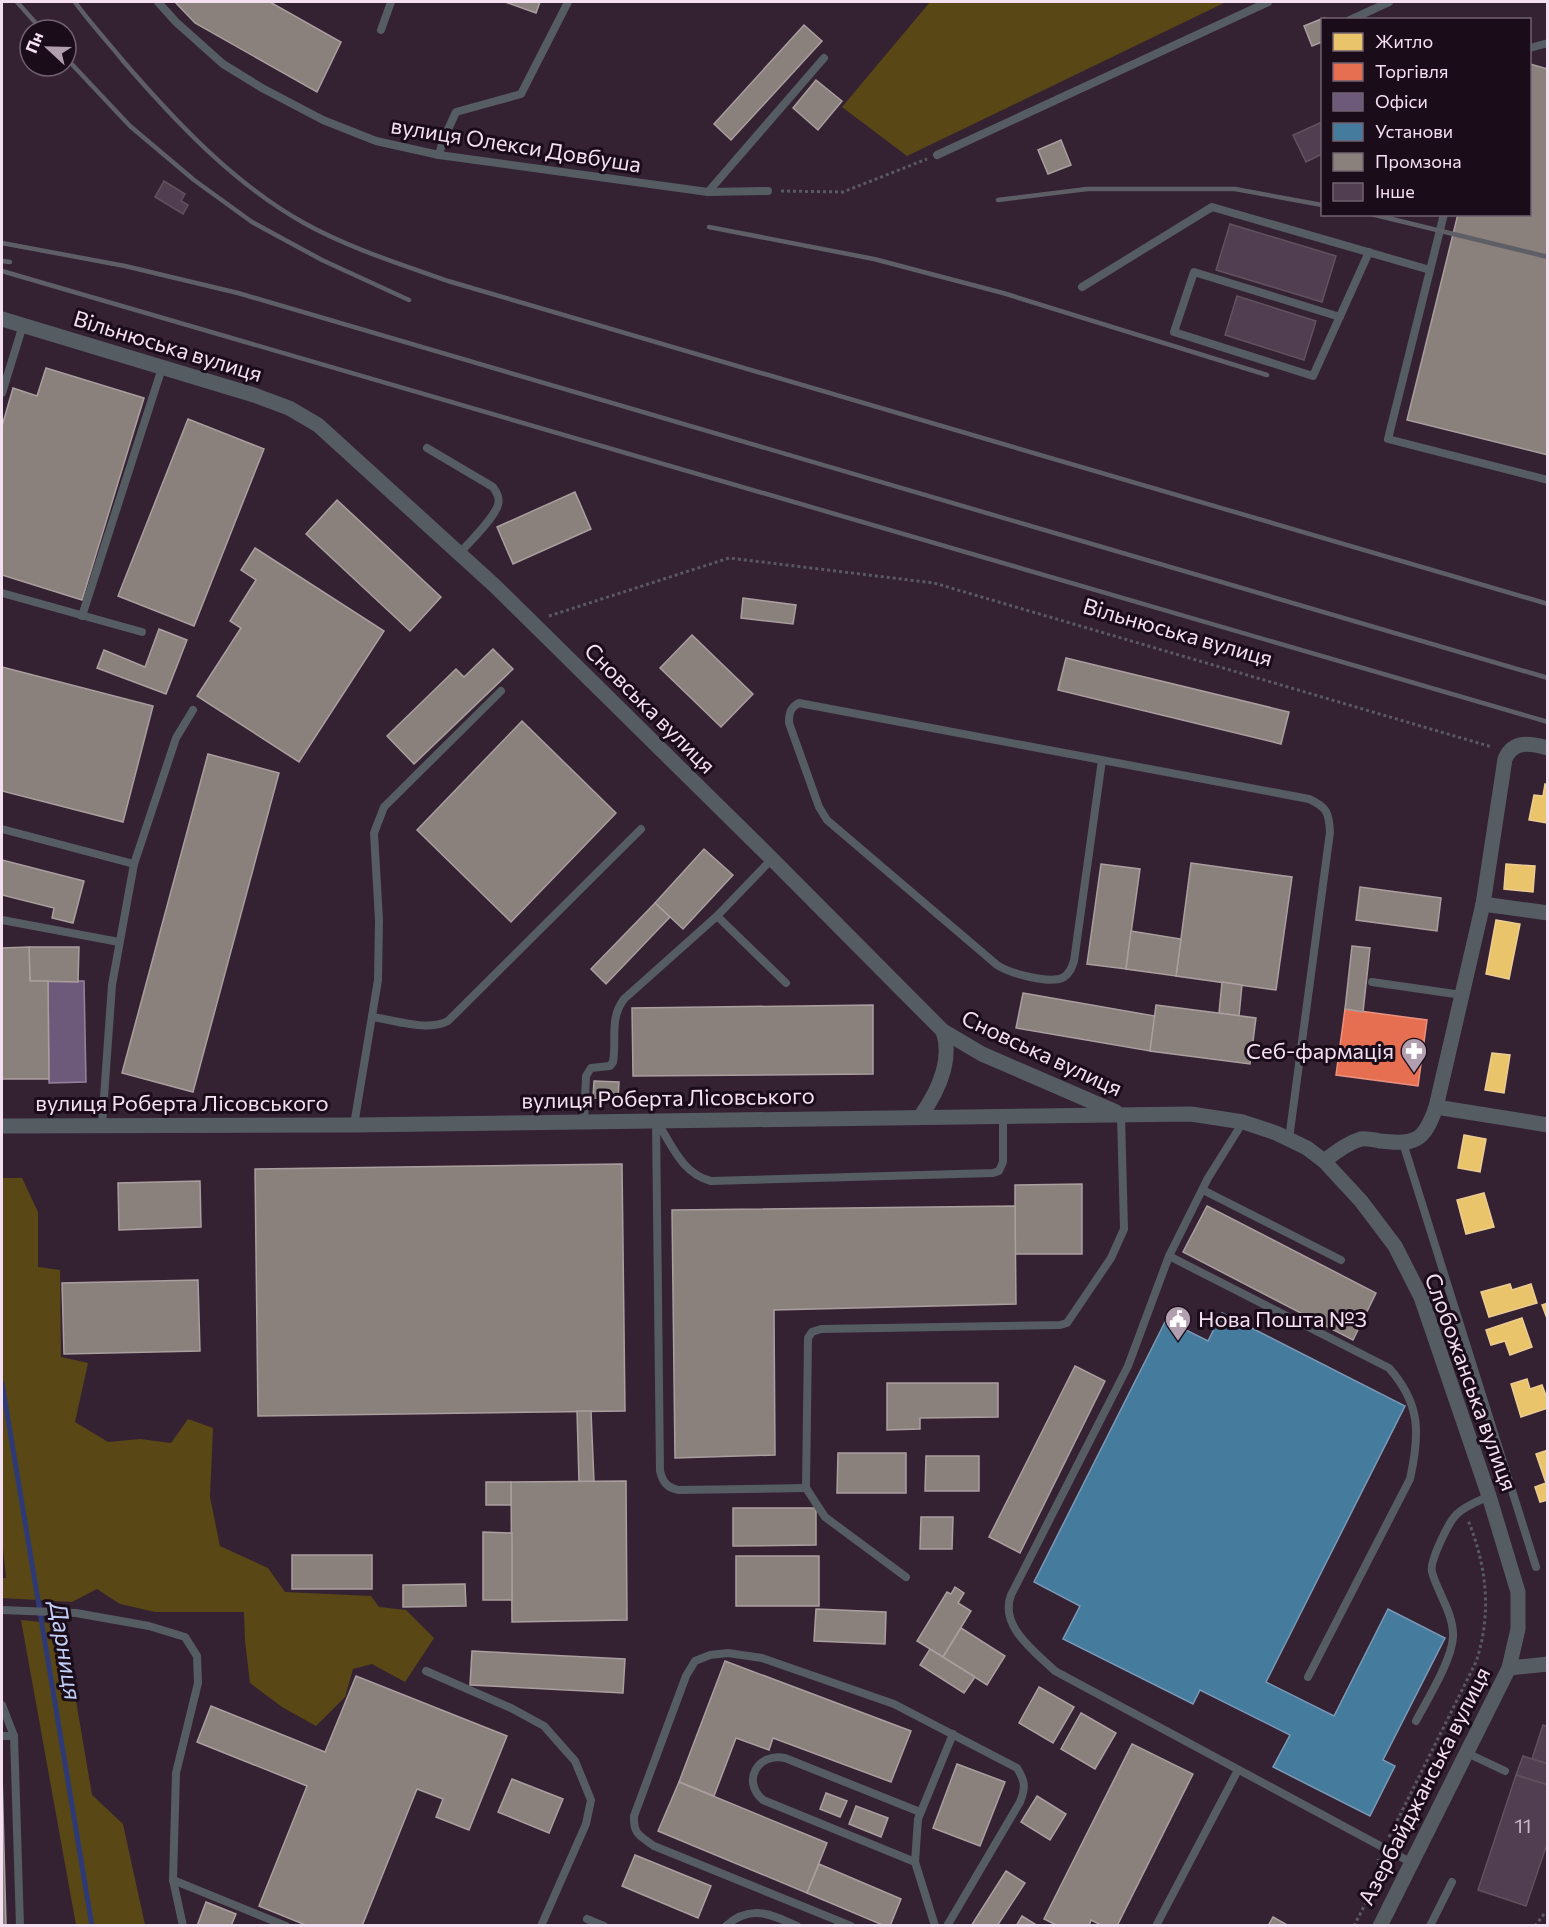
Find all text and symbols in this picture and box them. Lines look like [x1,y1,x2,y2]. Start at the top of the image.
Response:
north arrow [18,18,78,78]
legend [1321,18,1531,216]
text: Пн [21,29,46,56]
text: Житло [1375,30,1433,52]
text: Торгівля [1375,60,1448,82]
text: Офіси [1375,90,1428,112]
street label: вулиця Олекси Довбуша [389,111,643,178]
text: Установи [1375,120,1453,142]
text: Промзона [1375,150,1462,172]
text: Інше [1375,180,1415,202]
street label: Вільнюська вулиця [71,304,266,387]
street label: Вільнюська вулиця [1080,592,1276,672]
street label: Сновська вулиця [579,637,721,779]
street label: Сновська вулиця [958,1004,1127,1102]
pharmacy icon: Себ-фармація [1399,1036,1429,1074]
place label: Себ-фармація [1246,1037,1394,1064]
street label: вулиця Роберта Лісовського [521,1081,815,1114]
street label: вулиця Роберта Лісовського [35,1089,329,1116]
street label: Слобожанська вулиця [1419,1269,1523,1494]
public building icon: Нова Пошта №3 [1163,1304,1193,1342]
place label: Нова Пошта №3 [1198,1305,1367,1332]
water label: Дарниця [44,1597,89,1702]
street label: Азербайджанська вулиця [1352,1662,1495,1909]
house number: 11 [1514,1813,1532,1837]

